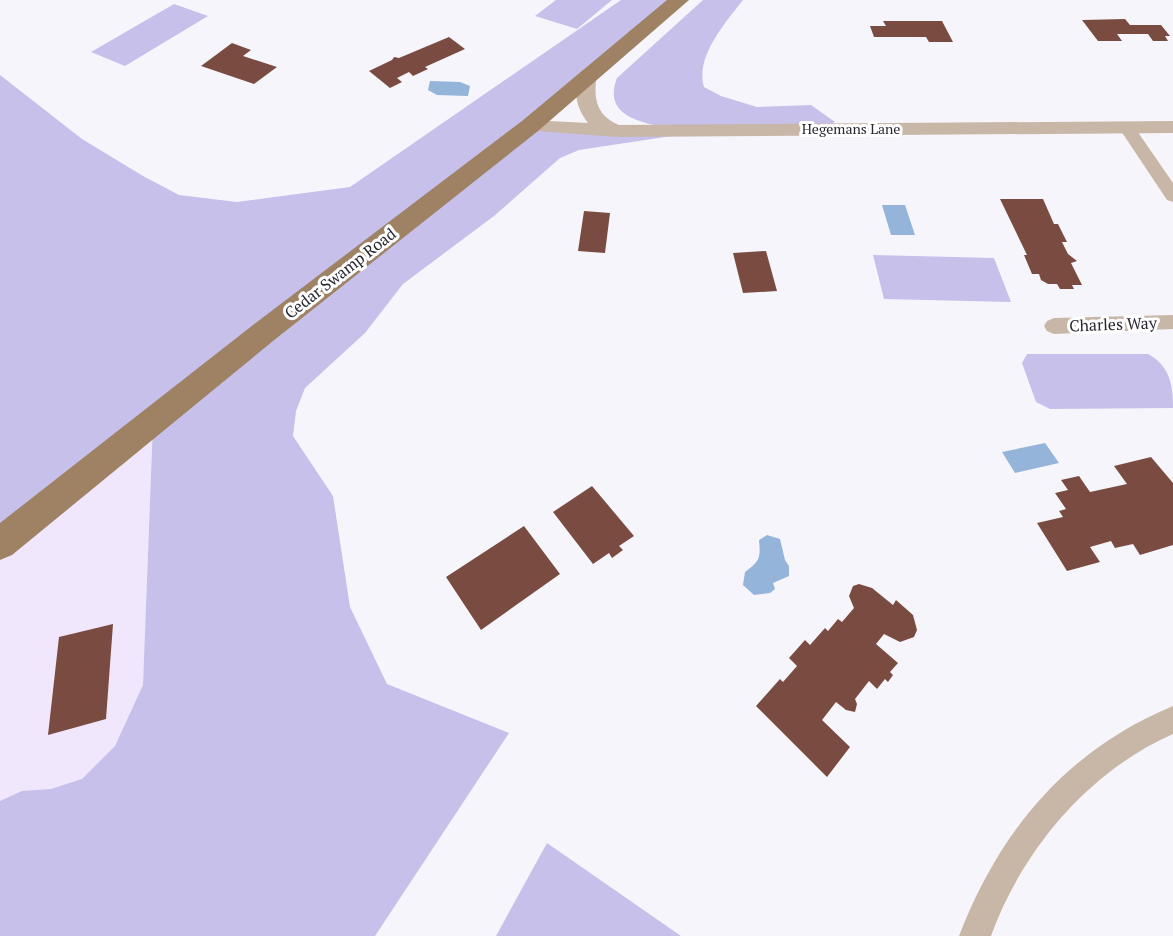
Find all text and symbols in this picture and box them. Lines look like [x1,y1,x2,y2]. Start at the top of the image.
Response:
street label: Hegemans Lane [802,119,900,138]
street label: Cedar Swamp Road [280,222,400,323]
street label: Charles Way [1069,311,1158,337]

